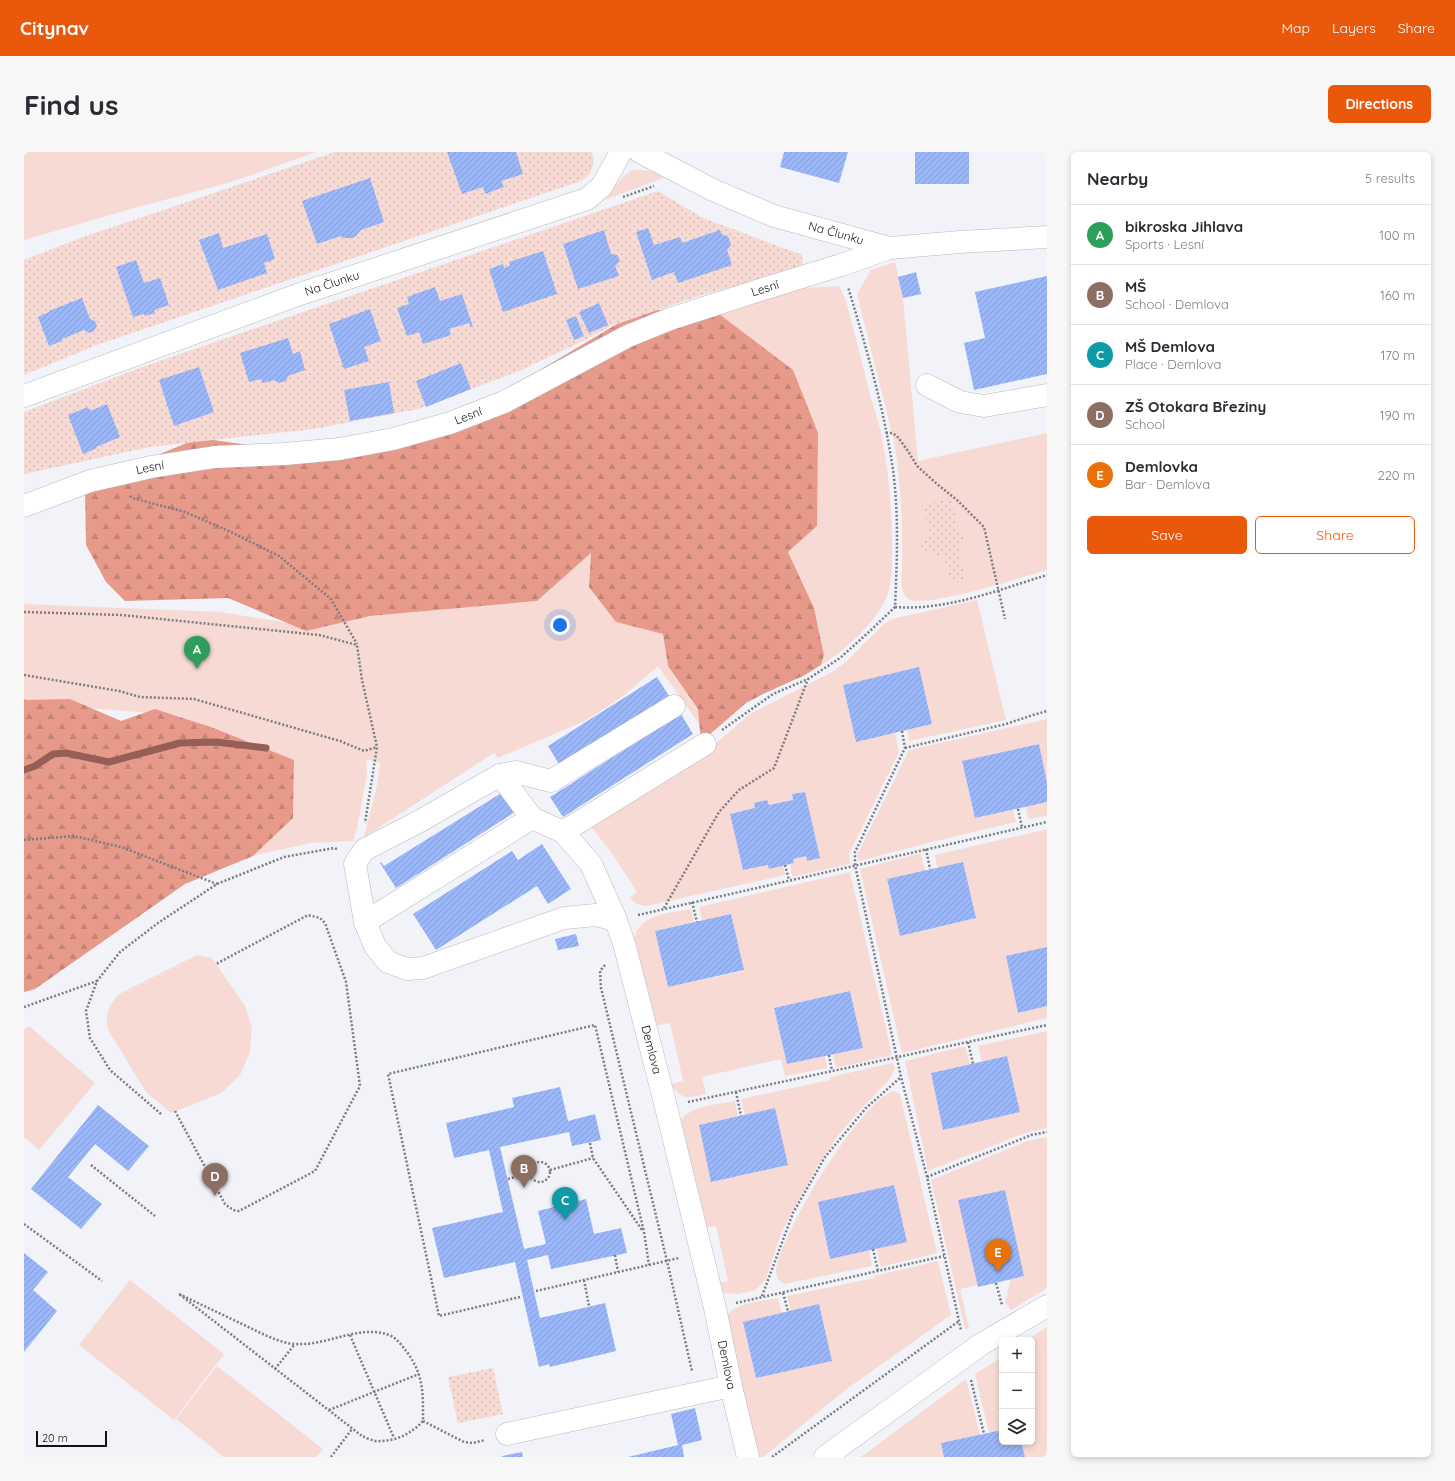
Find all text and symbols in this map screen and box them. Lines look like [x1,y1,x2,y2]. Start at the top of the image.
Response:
text: Citynav [20,16,89,40]
text: Map [1281,19,1310,37]
text: Layers [1332,19,1376,37]
text: Share [1398,19,1435,37]
button: Directions [1328,85,1431,123]
text: Find us [24,87,118,122]
text: Nearby [1087,168,1148,189]
text: 5 results [1365,170,1415,186]
text: bikroska Jihlava [1125,217,1243,236]
street label: Na Člunku [807,218,866,247]
text: A [1096,227,1104,243]
text: 100 m [1379,227,1415,243]
text: Sports · Lesní [1125,236,1204,252]
street label: Na Člunku [303,267,361,299]
street label: Lesní [749,276,781,299]
text: MŠ [1125,277,1146,296]
text: B [1096,287,1104,303]
text: 160 m [1380,287,1415,303]
text: School · Demlova [1125,296,1229,312]
text: MŠ Demlova [1125,337,1215,356]
text: C [1096,347,1104,363]
text: 170 m [1380,347,1415,363]
text: Place · Demlova [1125,356,1221,372]
text: ZŠ Otokara Březiny [1125,397,1266,416]
street label: Lesní [452,403,484,428]
text: D [1095,407,1105,423]
text: 190 m [1380,407,1415,423]
text: School [1125,416,1165,432]
street label: Lesní [134,457,165,477]
text: Demlovka [1125,457,1198,476]
text: E [1096,467,1104,483]
text: 220 m [1377,467,1415,483]
text: Bar · Demlova [1125,476,1210,492]
button: Save [1087,516,1247,554]
button: Share [1255,516,1415,554]
your location [550,615,570,635]
pin: A [184,636,210,669]
street label: Demlova [638,1024,665,1076]
pin: B [511,1155,537,1188]
pin: D [202,1163,228,1196]
pin: C [552,1187,578,1220]
pin: E [985,1239,1011,1272]
map controls [999,1337,1035,1445]
button: + [999,1337,1035,1373]
street label: Demlova [715,1339,740,1391]
button: − [999,1373,1035,1409]
button: layers [999,1409,1035,1445]
scale bar [36,1429,107,1448]
text: 20 m [42,1431,68,1445]

